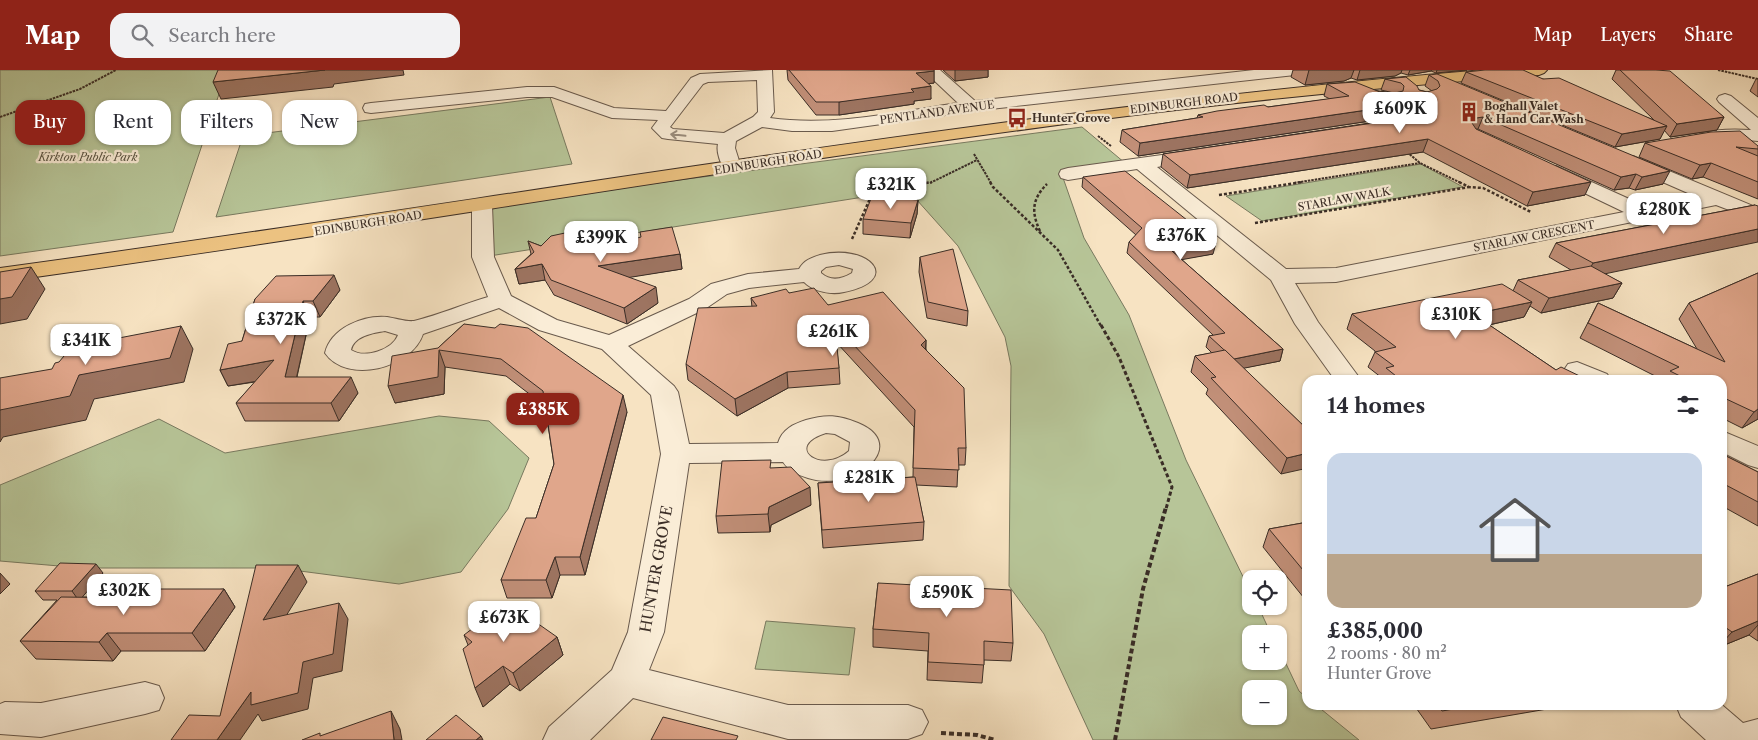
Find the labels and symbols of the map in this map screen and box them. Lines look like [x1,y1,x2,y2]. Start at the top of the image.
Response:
street label: EDINBURGH ROAD [1129,89,1239,117]
pin: £609K [1365,92,1435,134]
street label: PENTLAND AVENUE [879,97,996,127]
place label: Boghall Valet & Hand Car Wash [1484,99,1584,126]
building icon: Boghall Valet & Hand Car Wash [1458,101,1480,123]
bus stop icon: Hunter Grove [1006,107,1028,129]
place label: Hunter Grove [1032,111,1110,125]
one-way arrow [671,130,687,140]
street label: EDINBURGH ROAD [713,147,823,177]
park label: Kirkton Public Park [38,150,138,164]
pin: £321K [856,168,926,210]
street label: STARLAW WALK [1297,184,1392,214]
pin: £280K [1629,192,1699,235]
street label: EDINBURGH ROAD [313,208,423,238]
street label: STARLAW CRESCENT [1472,217,1597,255]
pin: £376K [1146,218,1216,261]
pin: £399K [566,220,636,263]
pin: £310K [1421,298,1491,340]
pin: £372K [246,302,316,345]
pin: £261K [798,314,868,357]
pin: £341K [51,324,121,366]
pin: £385K [508,392,578,435]
pin: £281K [834,460,904,503]
street label: HUNTER GROVE [635,504,677,634]
pin: £302K [89,574,159,616]
pin: £590K [912,576,982,618]
pin: £673K [469,600,539,643]

